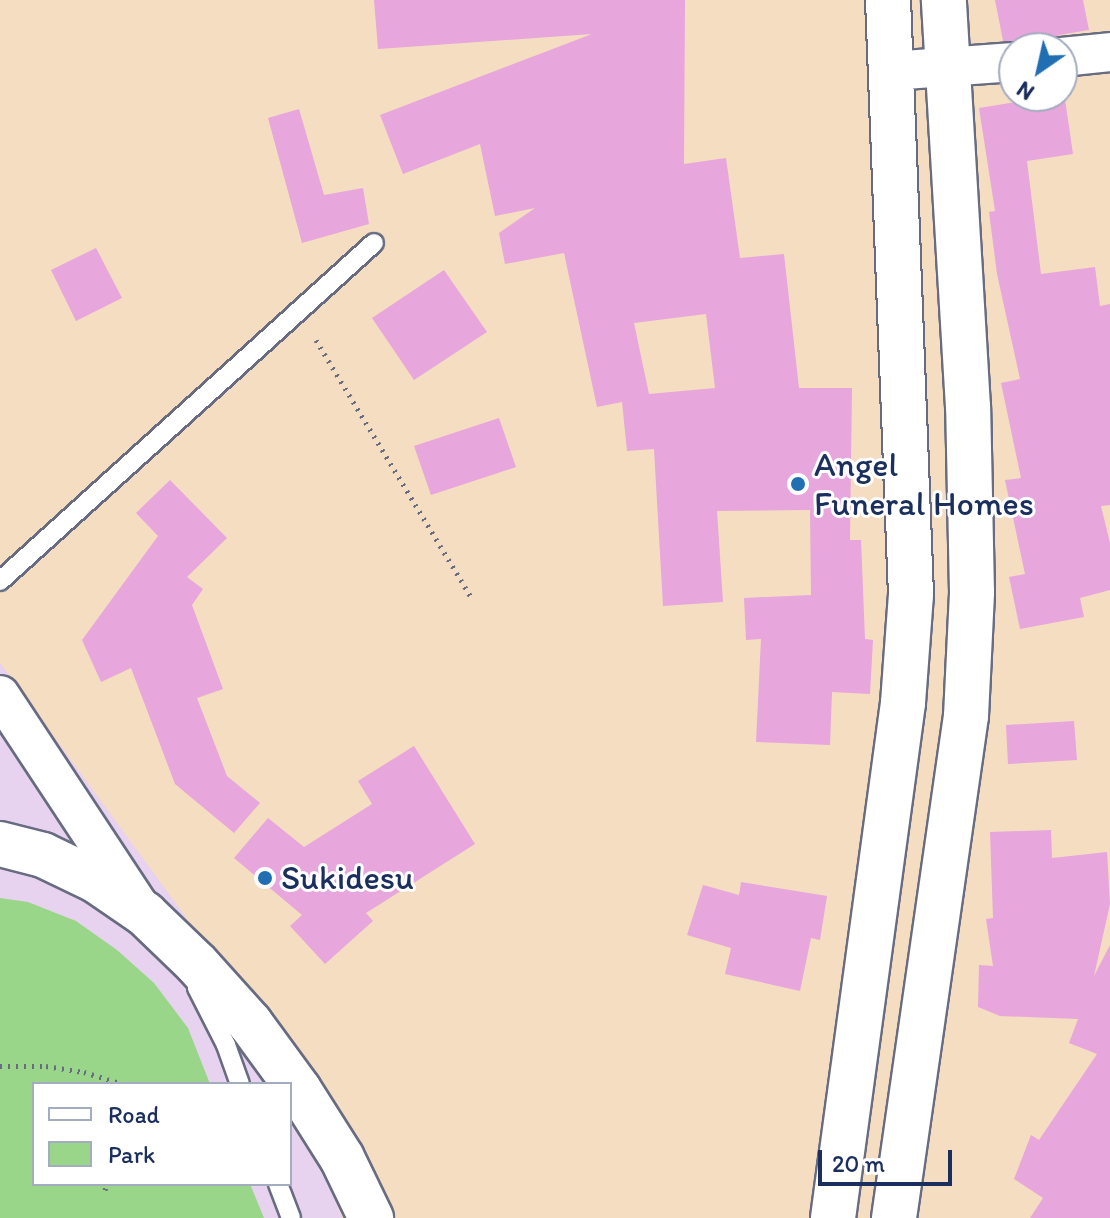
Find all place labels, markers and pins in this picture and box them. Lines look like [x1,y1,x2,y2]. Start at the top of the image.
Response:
place label: Angel Funeral Homes [814,444,1034,524]
marker: Angel Funeral Homes [789,475,807,493]
place label: Sukidesu [281,858,414,898]
marker: Sukidesu [256,869,274,887]

